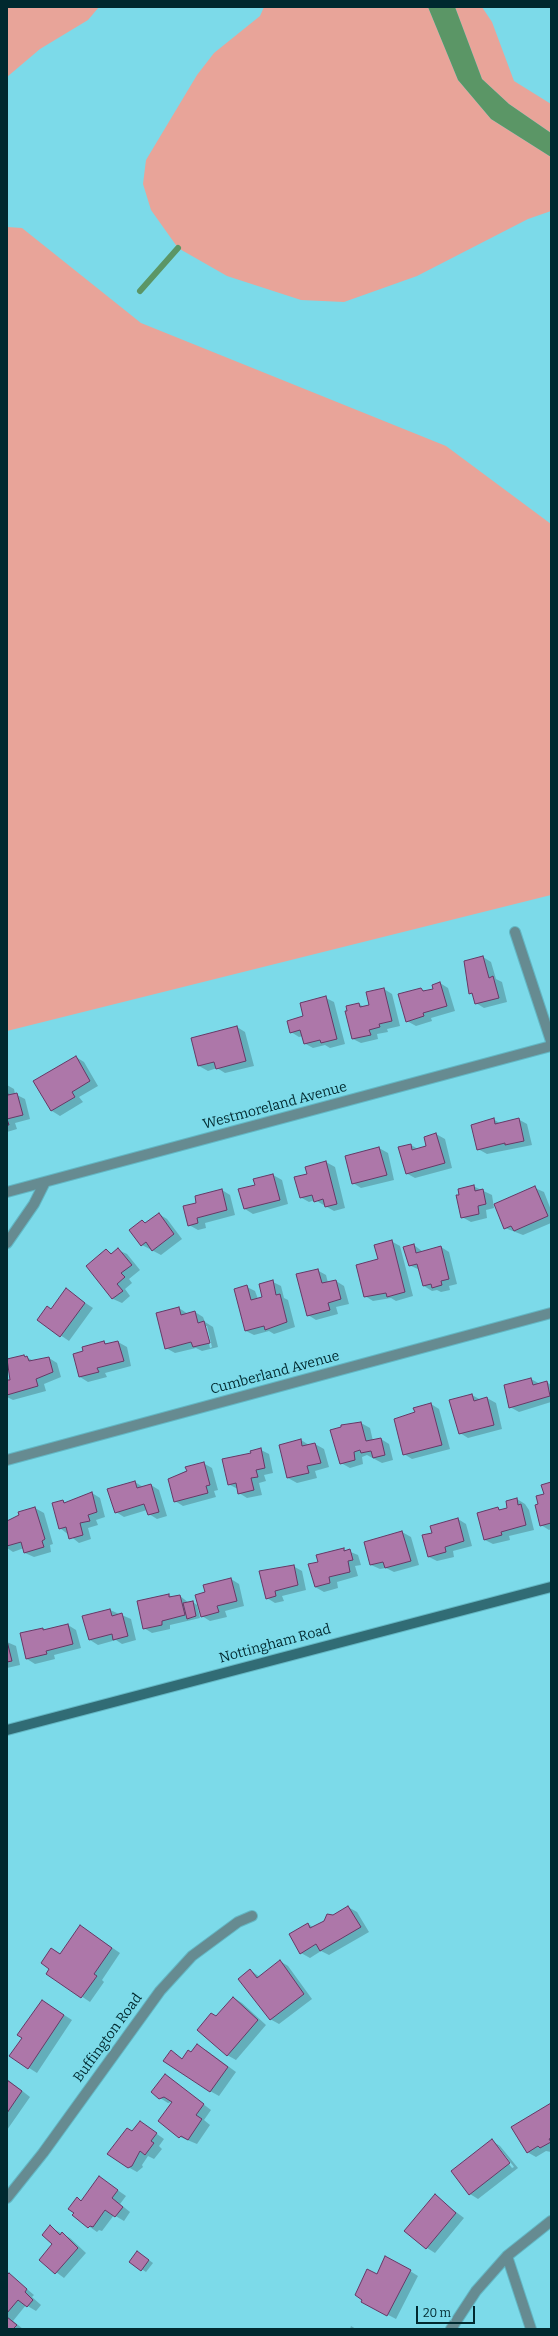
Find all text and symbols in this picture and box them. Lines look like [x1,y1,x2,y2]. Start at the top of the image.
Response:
street label: Westmoreland Avenue [201,1079,349,1133]
street label: Cumberland Avenue [209,1348,341,1398]
street label: Nottingham Road [217,1621,333,1667]
street label: Buffington Road [70,1990,146,2086]
scale bar [418,2298,477,2324]
text: 20 m [423,2306,451,2320]

